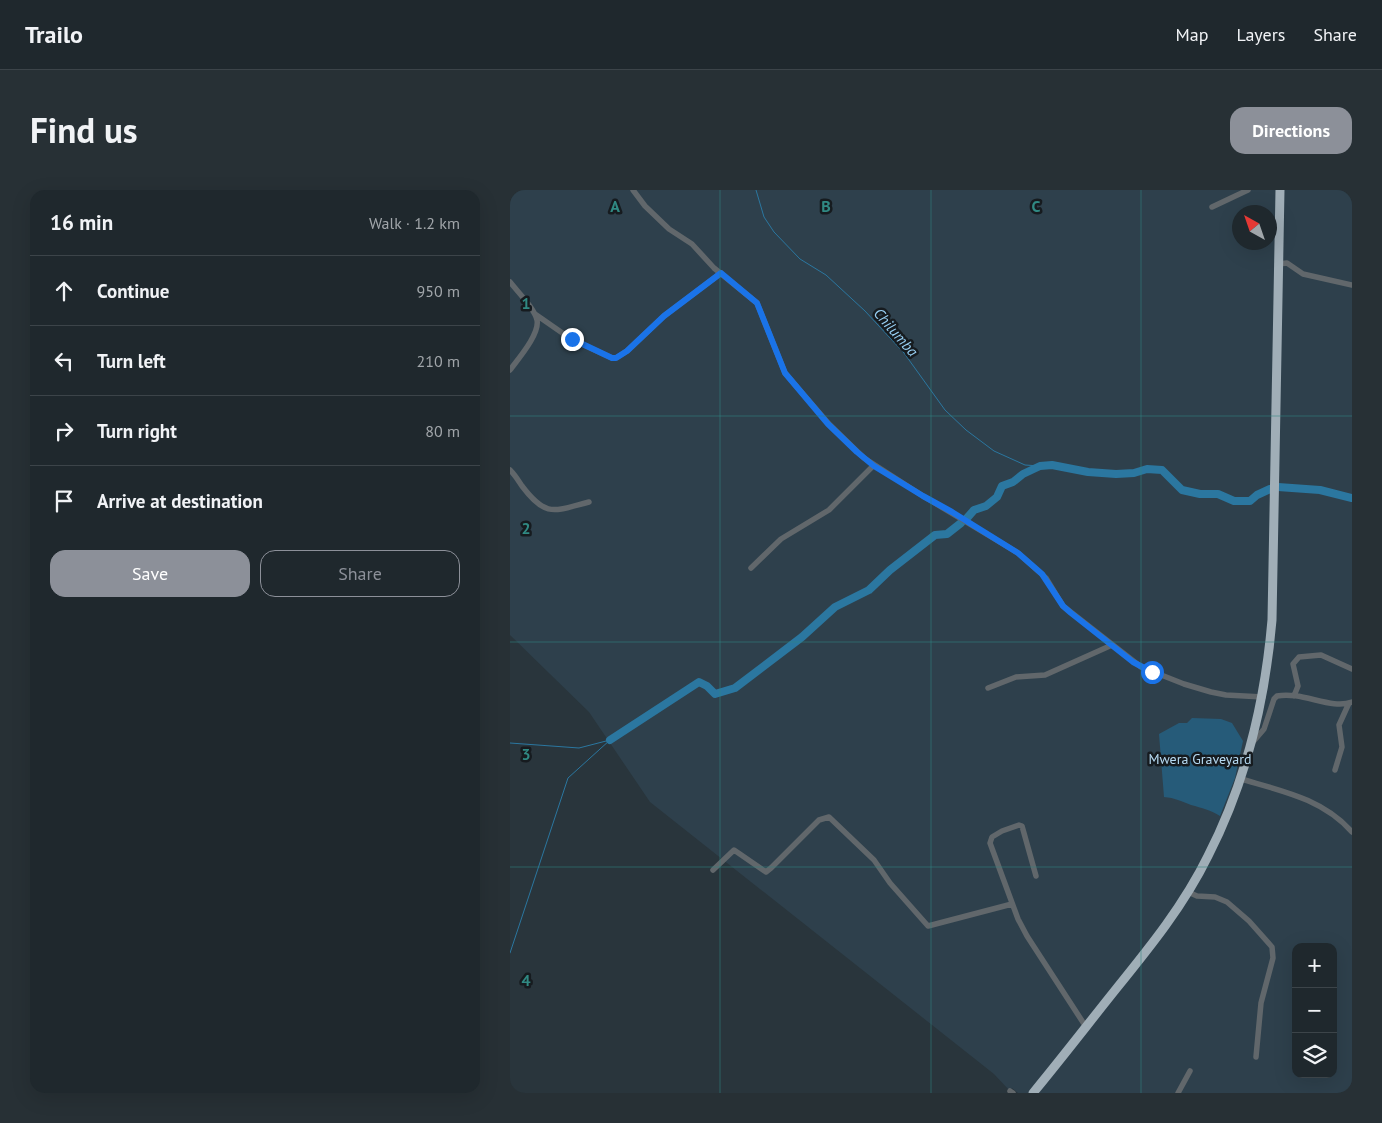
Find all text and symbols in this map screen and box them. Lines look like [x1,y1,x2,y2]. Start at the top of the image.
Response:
text: Trailo [25,19,83,50]
text: Map [1176,23,1208,46]
text: Layers [1236,23,1285,46]
text: Share [1313,23,1357,46]
text: Find us [30,107,138,153]
button: Directions [1230,107,1352,154]
text: A [610,196,620,216]
text: B [821,196,831,216]
text: C [1032,196,1041,216]
north arrow [1232,205,1277,250]
text: 16 min [50,209,113,236]
text: Walk · 1.2 km [369,213,460,233]
icon: ahead [50,277,78,305]
text: Continue [97,279,169,303]
text: 950 m [417,281,460,301]
text: 1 [521,293,531,313]
water label: Chilumba [870,304,923,361]
route end [561,328,584,351]
icon: left [50,347,78,375]
text: Turn left [97,349,166,373]
text: 210 m [417,351,460,371]
icon: right [50,417,78,445]
text: Turn right [97,419,177,443]
text: 80 m [425,421,460,441]
icon: arrive [50,487,78,515]
text: Arrive at destination [97,489,263,513]
text: 2 [521,518,531,538]
button: Save [50,550,250,597]
button: Share [260,550,460,597]
route start [1141,661,1164,684]
text: 3 [521,744,531,764]
park label: Mwera Graveyard [1148,750,1252,768]
map controls [1292,943,1337,1078]
button: + [1292,943,1337,988]
text: 4 [521,970,531,990]
button: − [1292,988,1337,1033]
button: layers [1292,1033,1337,1078]

